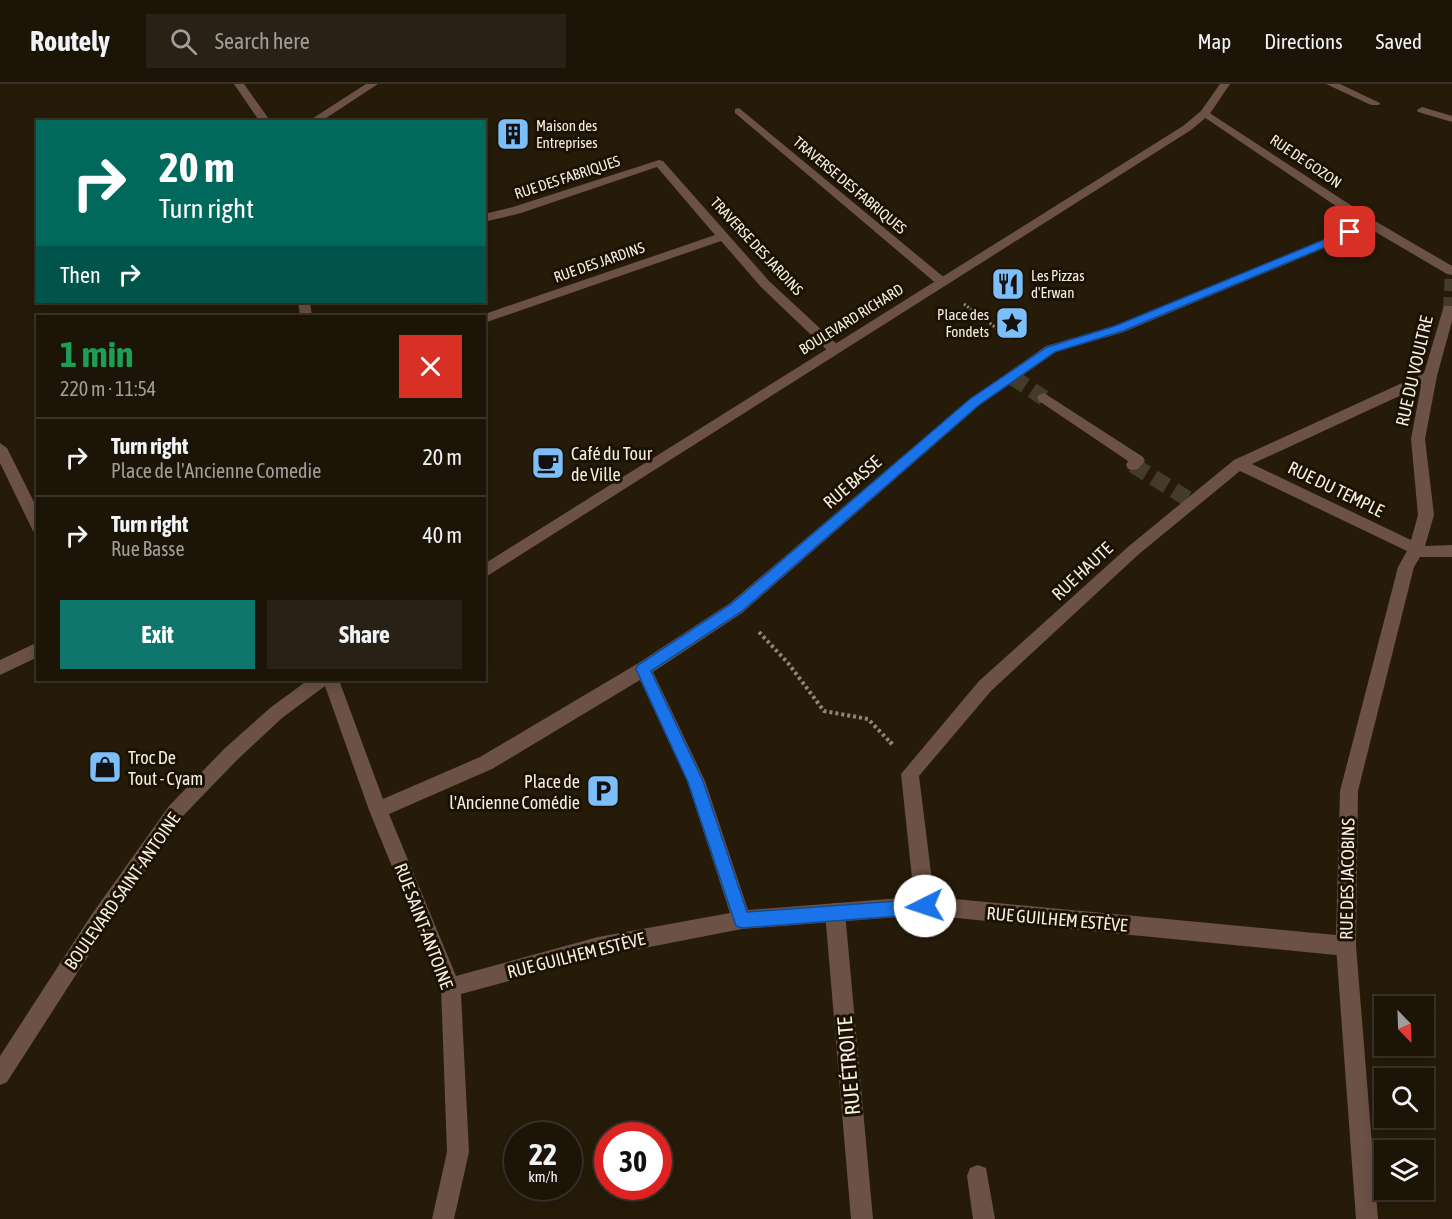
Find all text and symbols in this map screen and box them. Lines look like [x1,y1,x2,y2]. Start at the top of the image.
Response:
search box [146,14,566,68]
text: Routely [30,25,110,57]
icon: search [167,25,200,58]
text: Search here [215,28,310,54]
text: Map [1197,29,1231,53]
text: Directions [1264,29,1343,53]
text: Saved [1376,29,1422,53]
building icon: Maison des Entreprises [495,116,531,152]
place label: Maison des Entreprises [536,117,598,151]
street label: RUE DE GOZON [1267,131,1345,191]
street label: TRAVERSE DES FABRIQUES [790,133,910,237]
text: 20 m [159,143,234,191]
icon: right [60,144,138,222]
street label: RUE DES FABRIQUES [512,152,622,202]
text: Turn right [159,193,254,224]
street label: TRAVERSE DES JARDINS [707,194,807,298]
pin [1324,206,1375,257]
icon: arrive [1333,215,1366,248]
street label: RUE DES JARDINS [551,239,647,285]
icon: right [113,258,146,291]
text: Then [60,262,101,288]
restaurant icon: Les Pizzas d'Erwan [990,266,1026,302]
place label: Les Pizzas d'Erwan [1031,267,1085,301]
street label: BOULEVARD RICHARD [796,280,906,358]
place icon: Place des Fondets [994,305,1030,341]
place label: Place des Fondets [937,306,989,340]
street label: RUE DU VOULTRE [1391,313,1437,428]
text: 1 min [60,333,134,375]
button: close [399,335,462,398]
text: 220 m · 11:54 [60,377,156,400]
text: Turn right [111,433,188,459]
icon: right [60,441,93,474]
place label: Café du Tour de Ville [571,443,653,485]
text: 20 m [422,444,462,470]
cafe icon: Café du Tour de Ville [530,445,566,481]
street label: RUE BASSE [819,451,886,513]
street label: RUE DU TEMPLE [1285,457,1388,521]
text: Place de l'Ancienne Comedie [111,459,321,482]
text: Turn right [111,511,188,537]
icon: right [60,519,93,552]
text: 40 m [422,522,462,548]
text: Rue Basse [111,537,184,560]
street label: RUE HAUTE [1047,537,1117,604]
button: Exit [60,600,255,669]
button: Share [267,600,462,669]
place label: Troc De Tout - Cyam [128,747,203,789]
shop icon: Troc De Tout - Cyam [87,749,123,785]
place label: Place de l'Ancienne Comédie [449,771,580,813]
parking icon: Place de l'Ancienne Comédie [585,773,621,809]
street label: BOULEVARD SAINT-ANTOINE [60,808,184,973]
street label: RUE DES JACOBINS [1335,818,1359,940]
street label: RUE SAINT-ANTOINE [390,860,458,992]
position arrow [893,874,957,938]
street label: RUE GUILHEM ESTÈVE [986,902,1129,936]
street label: RUE GUILHEM ESTÈVE [505,928,647,982]
north arrow [1374,996,1434,1056]
map controls [1374,996,1434,1200]
street label: RUE ÉTROITE [832,1016,864,1116]
button: search [1374,1068,1434,1128]
speed limit sign: 30 [594,1122,672,1200]
text: 22 [529,1137,557,1171]
button: layers [1374,1140,1434,1200]
text: km/h [528,1168,558,1185]

